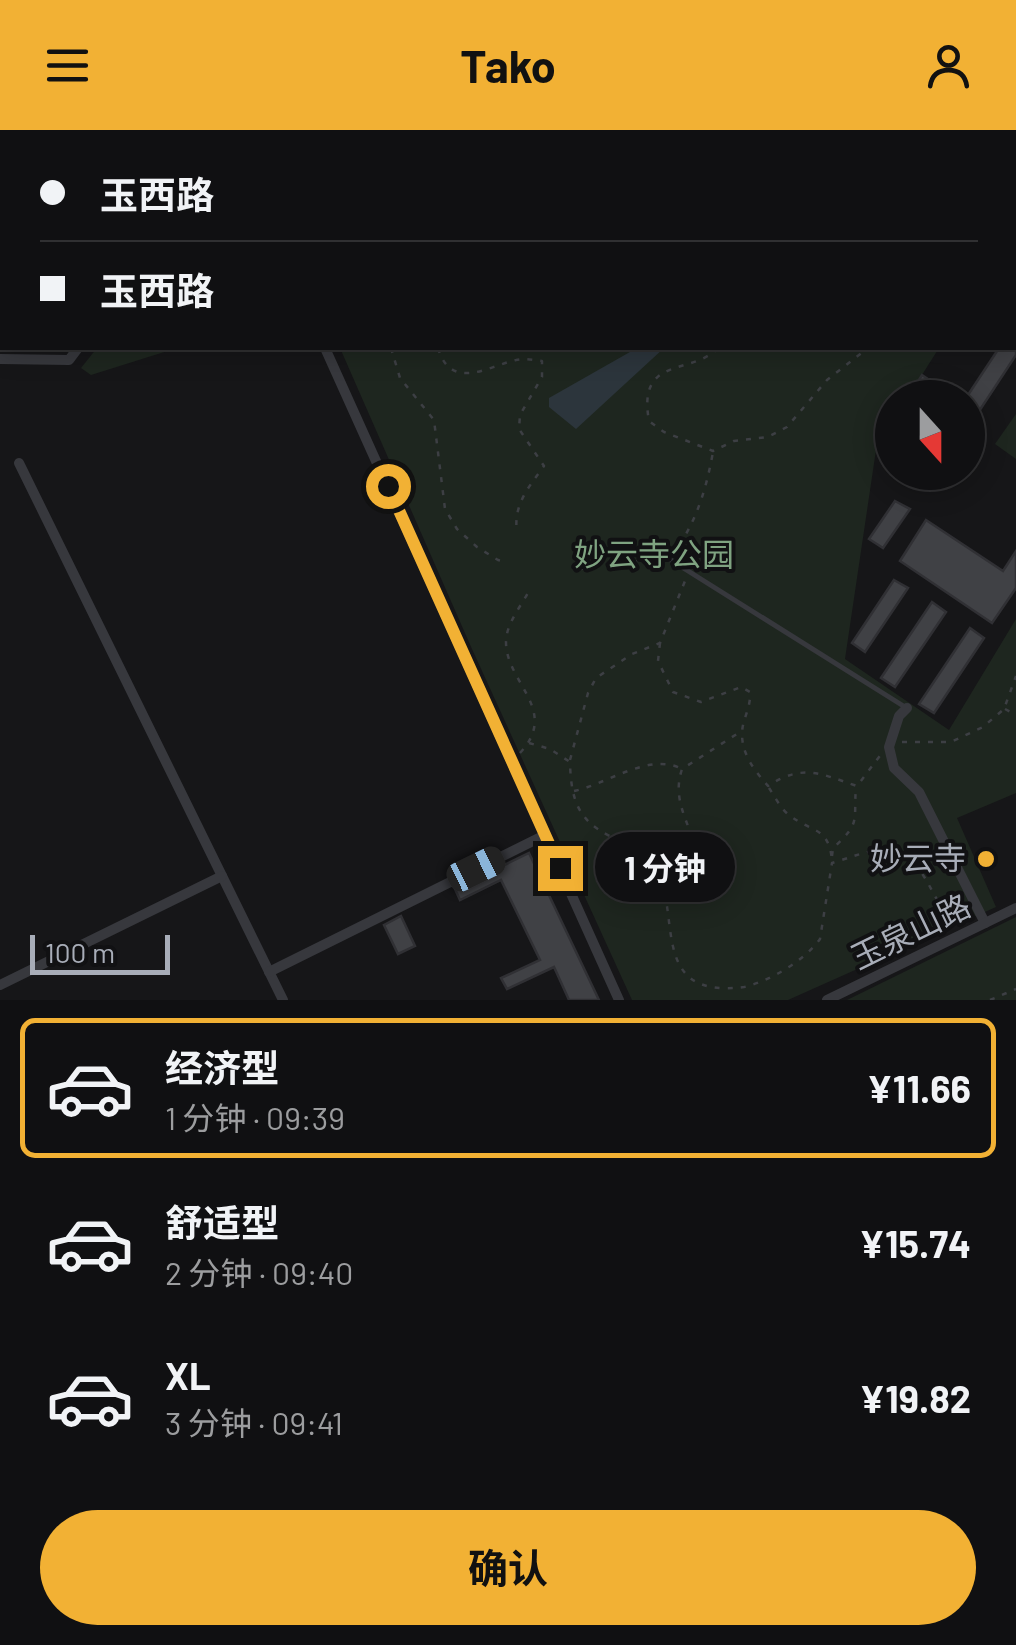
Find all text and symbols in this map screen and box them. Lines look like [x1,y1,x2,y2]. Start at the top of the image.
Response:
icon: menu [40,38,95,93]
text: Tako [460,38,556,92]
icon: person [921,38,976,93]
text: 玉西路 [100,171,214,217]
text: 玉西路 [100,267,214,313]
north arrow [875,380,985,490]
map controls [875,380,985,490]
route start [366,464,411,509]
park label: 妙云寺公园 [574,534,734,572]
callout: 1 分钟 [595,833,735,903]
place label: 妙云寺 [870,838,966,876]
car [442,842,510,896]
route end [538,846,583,891]
text: 1 分钟 [624,848,706,886]
marker: 妙云寺 [975,848,997,870]
street label: 玉泉山路 [844,885,976,975]
scale bar [30,930,170,974]
text: 100 m [45,935,115,969]
icon: car [45,1043,135,1133]
text: 经济型 [165,1044,279,1090]
text: ¥11.66 [867,1065,971,1111]
text: 1 分钟 · 09:39 [165,1098,345,1136]
icon: car [45,1198,135,1288]
text: 舒适型 [165,1199,279,1245]
text: ¥15.74 [859,1220,971,1266]
text: 2 分钟 · 09:40 [165,1253,353,1291]
text: XL [165,1352,211,1398]
icon: car [45,1353,135,1443]
text: ¥19.82 [859,1375,971,1421]
text: 3 分钟 · 09:41 [165,1403,343,1441]
button: 确认 [40,1510,976,1625]

